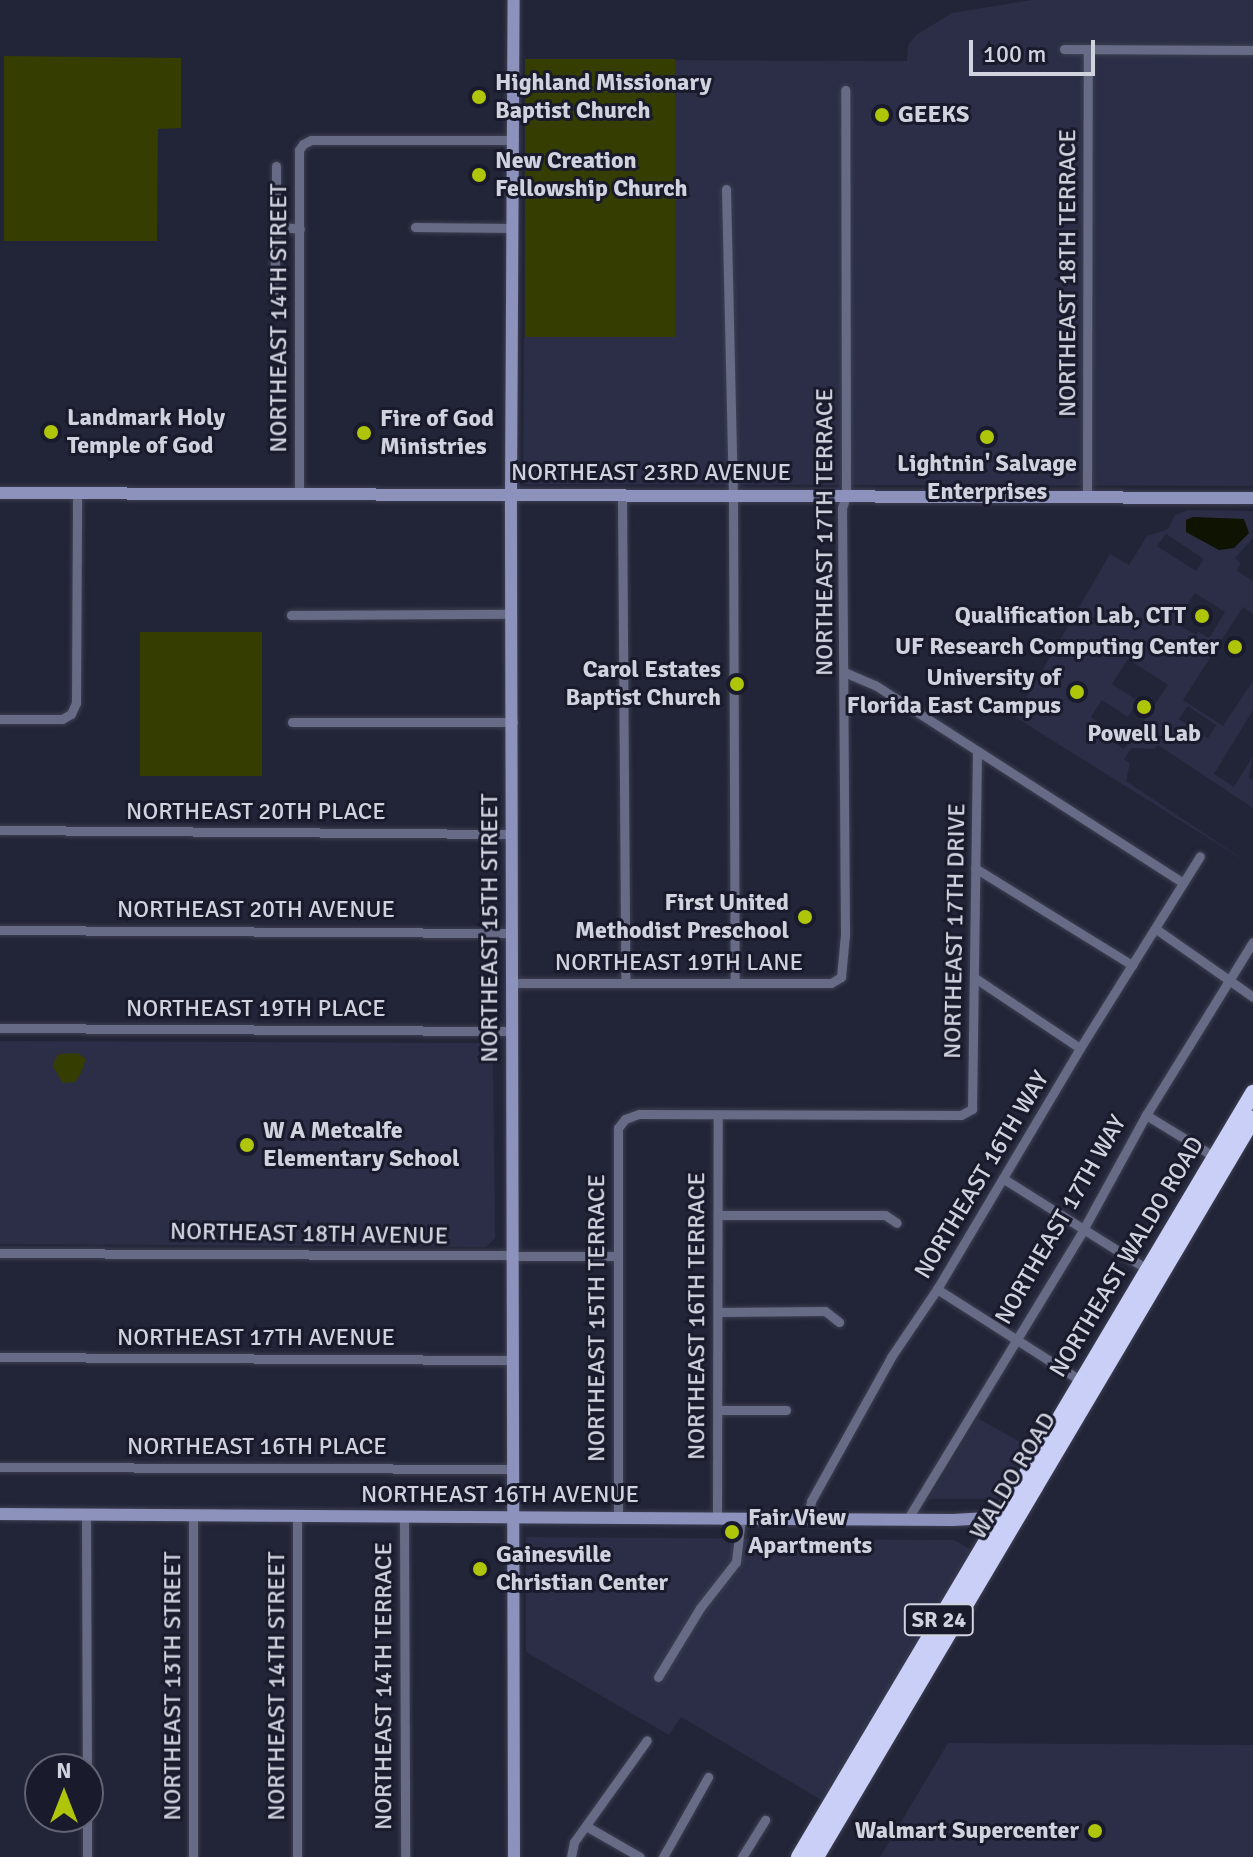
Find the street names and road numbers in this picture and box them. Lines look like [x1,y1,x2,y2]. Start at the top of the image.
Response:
street label: NORTHEAST 18TH TERRACE [1054,129,1082,417]
street label: NORTHEAST 14TH STREET [265,183,293,453]
street label: NORTHEAST 17TH TERRACE [811,388,839,676]
street label: NORTHEAST 23RD AVENUE [511,459,791,487]
street label: NORTHEAST 15TH STREET [476,793,504,1063]
street label: NORTHEAST 20TH PLACE [126,798,386,826]
street label: NORTHEAST 17TH DRIVE [938,803,972,1059]
street label: NORTHEAST 20TH AVENUE [117,896,395,924]
street label: NORTHEAST 19TH LANE [555,949,803,977]
street label: NORTHEAST 19TH PLACE [126,995,386,1023]
street label: NORTHEAST 16TH WAY [909,1066,1055,1284]
street label: NORTHEAST 17TH WAY [989,1110,1133,1330]
street label: NORTHEAST WALDO ROAD [1044,1132,1210,1382]
street label: NORTHEAST 16TH TERRACE [683,1172,711,1460]
street label: NORTHEAST 15TH TERRACE [583,1174,611,1462]
street label: NORTHEAST 18TH AVENUE [170,1217,448,1251]
street label: NORTHEAST 17TH AVENUE [117,1324,395,1352]
street label: WALDO ROAD [964,1407,1062,1545]
street label: NORTHEAST 16TH PLACE [127,1433,387,1461]
street label: NORTHEAST 16TH AVENUE [361,1481,639,1509]
street label: NORTHEAST 14TH TERRACE [370,1542,398,1830]
street label: NORTHEAST 13TH STREET [159,1551,187,1821]
street label: NORTHEAST 14TH STREET [263,1551,291,1821]
road number: SR 24 [903,1602,975,1638]

